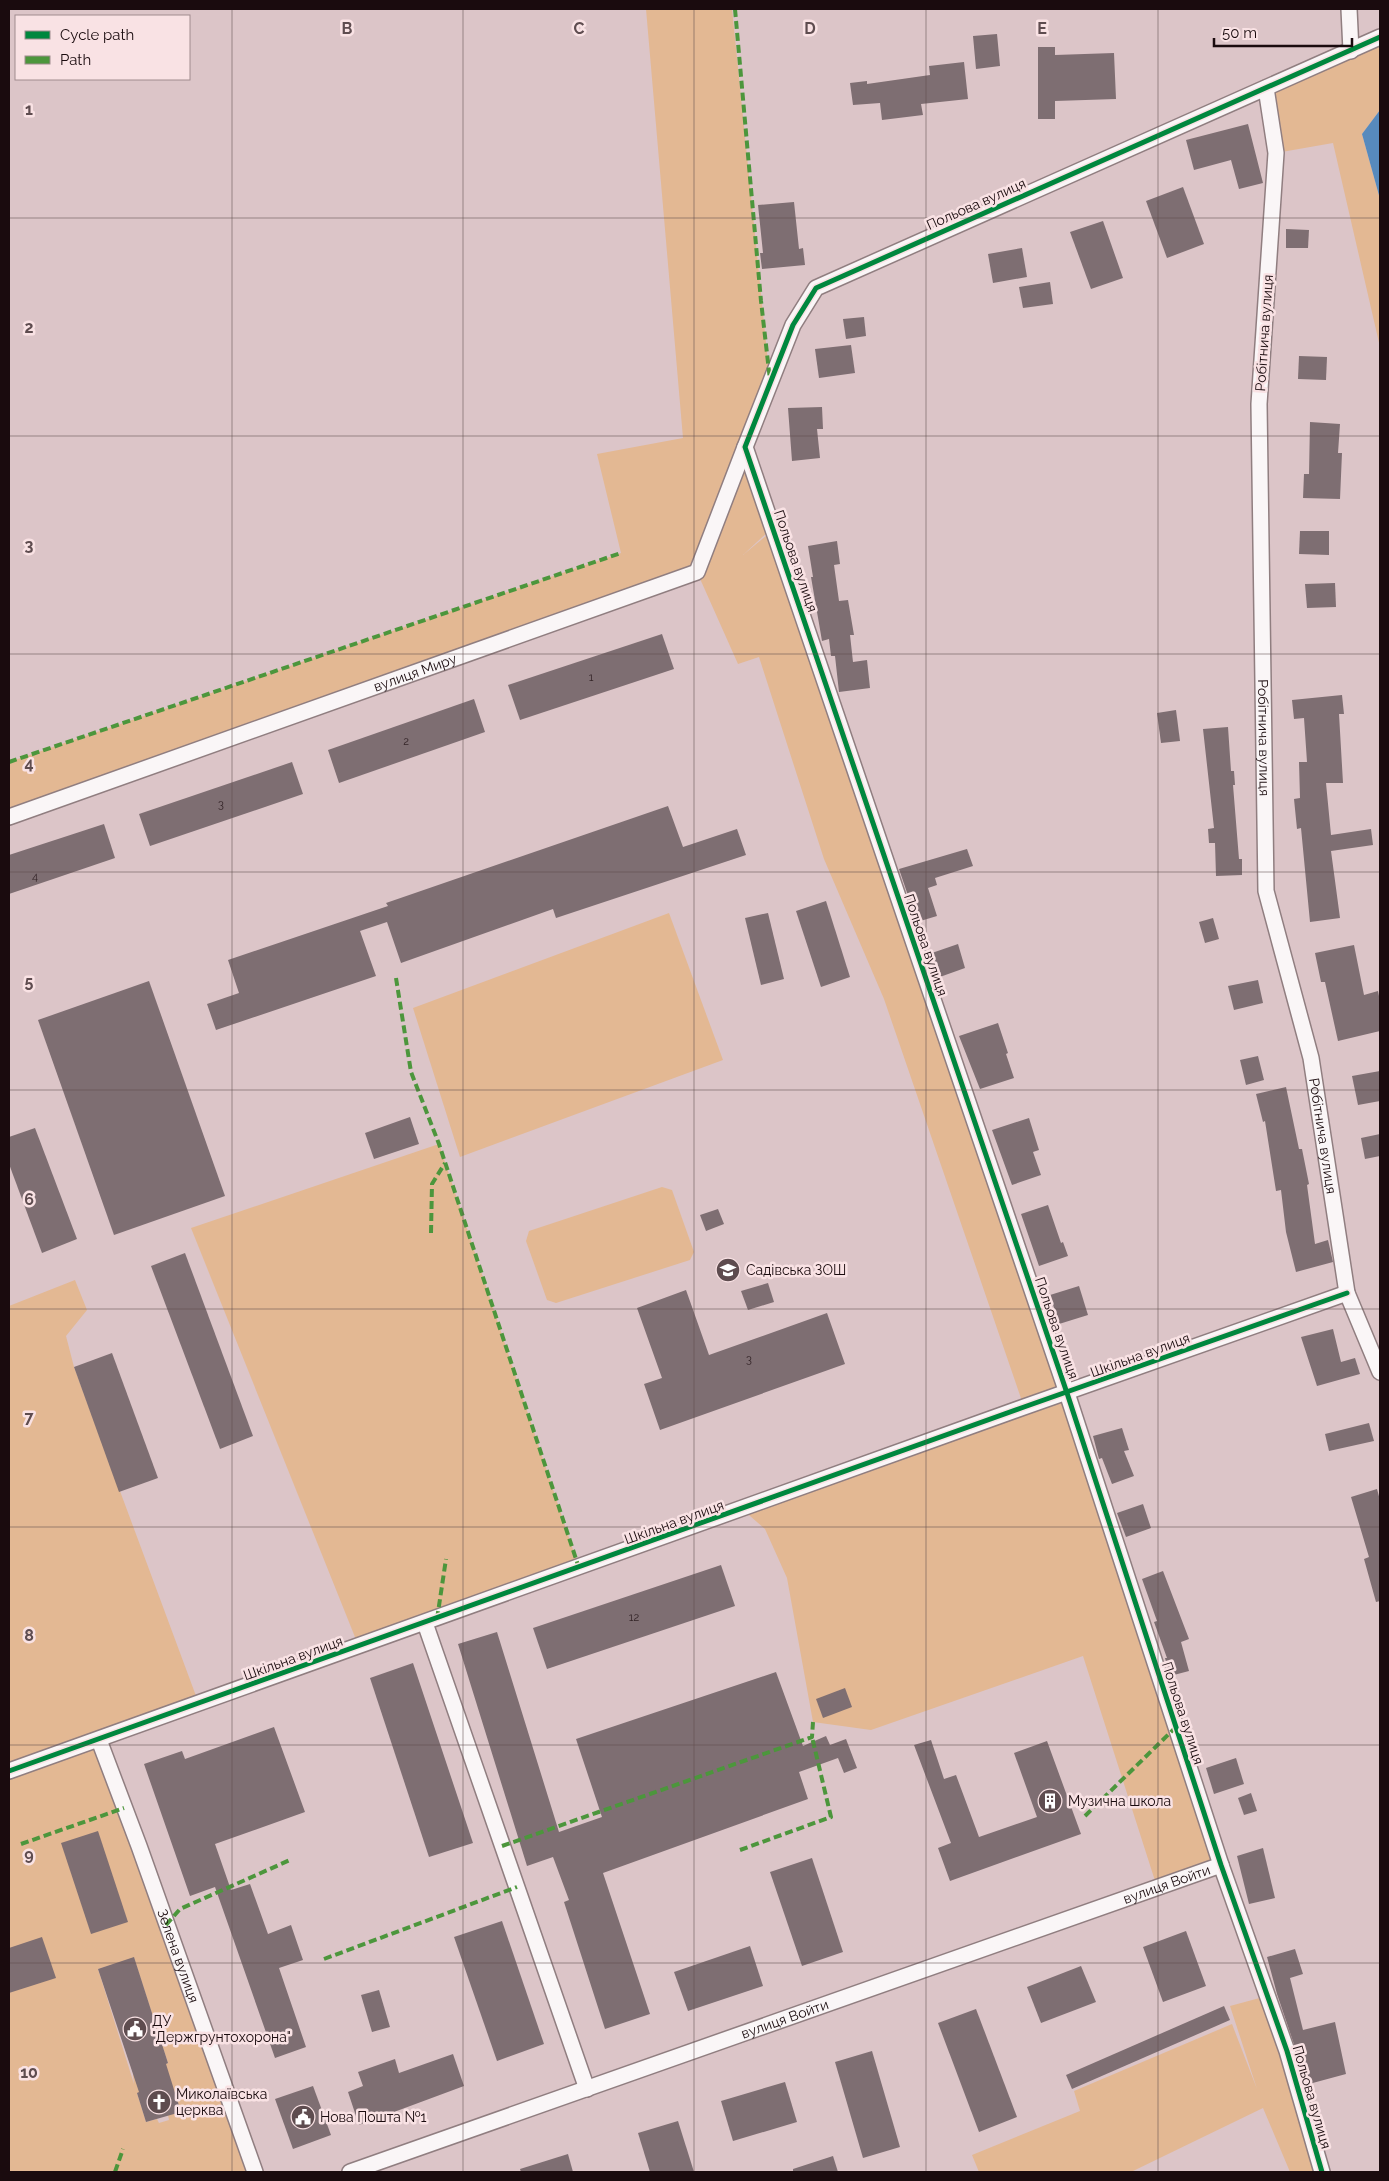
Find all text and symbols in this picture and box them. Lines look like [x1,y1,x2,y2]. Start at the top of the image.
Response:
legend [15,15,190,80]
scale bar [1214,15,1352,47]
text: B [342,19,353,38]
text: C [574,19,585,38]
text: D [804,19,816,38]
text: E [1037,19,1047,38]
text: 50 m [1222,24,1257,42]
text: Cycle path [60,26,134,44]
text: Path [60,51,91,69]
text: 1 [25,100,33,119]
street label: Польова вулиця [924,175,1028,233]
street label: Робітнича вулиця [1252,274,1276,392]
text: 2 [24,318,34,337]
street label: Польова вулиця [771,508,821,614]
text: 3 [25,536,34,555]
street label: вулиця Миру [371,650,459,695]
house number: 1 [589,671,594,684]
street label: Робітнича вулиця [1255,679,1273,796]
house number: 2 [403,735,409,748]
text: 4 [24,754,34,773]
house number: 3 [218,798,224,811]
house number: 4 [32,870,38,883]
street label: Польова вулиця [901,892,951,998]
text: 5 [25,972,34,991]
street label: Робітнича вулиця [1306,1077,1340,1195]
text: 6 [24,1190,34,1209]
school or university icon: Садівська ЗОШ [715,1257,741,1283]
place label: Садівська ЗОШ [746,1262,846,1278]
street label: Польова вулиця [1032,1275,1082,1381]
street label: Шкільна вулиця [1088,1330,1192,1380]
house number: 3 [746,1353,752,1366]
text: 7 [25,1408,34,1427]
street label: Шкільна вулиця [622,1497,726,1547]
house number: 12 [629,1611,639,1624]
text: 8 [24,1626,34,1645]
street label: Шкільна вулиця [241,1633,345,1683]
street label: Польова вулиця [1159,1660,1207,1766]
building icon: Музична школа [1037,1788,1063,1814]
place label: Музична школа [1068,1793,1171,1809]
text: 9 [24,1845,34,1864]
street label: вулиця Войти [1121,1861,1212,1907]
street label: Зелена вулиця [154,1907,202,2005]
street label: вулиця Войти [739,1996,831,2041]
place label: ДУ "Держгрунтохорона" [152,2013,291,2045]
public building icon: ДУ "Держгрунтохорона" [122,2016,148,2042]
street label: Польова вулиця [1290,2043,1334,2151]
text: 10 [20,2063,38,2082]
place label: Миколаївська церква [176,2086,267,2118]
church icon: Миколаївська церква [146,2089,172,2115]
public building icon: Нова Пошта №1 [290,2104,316,2130]
place label: Нова Пошта №1 [320,2109,427,2125]

